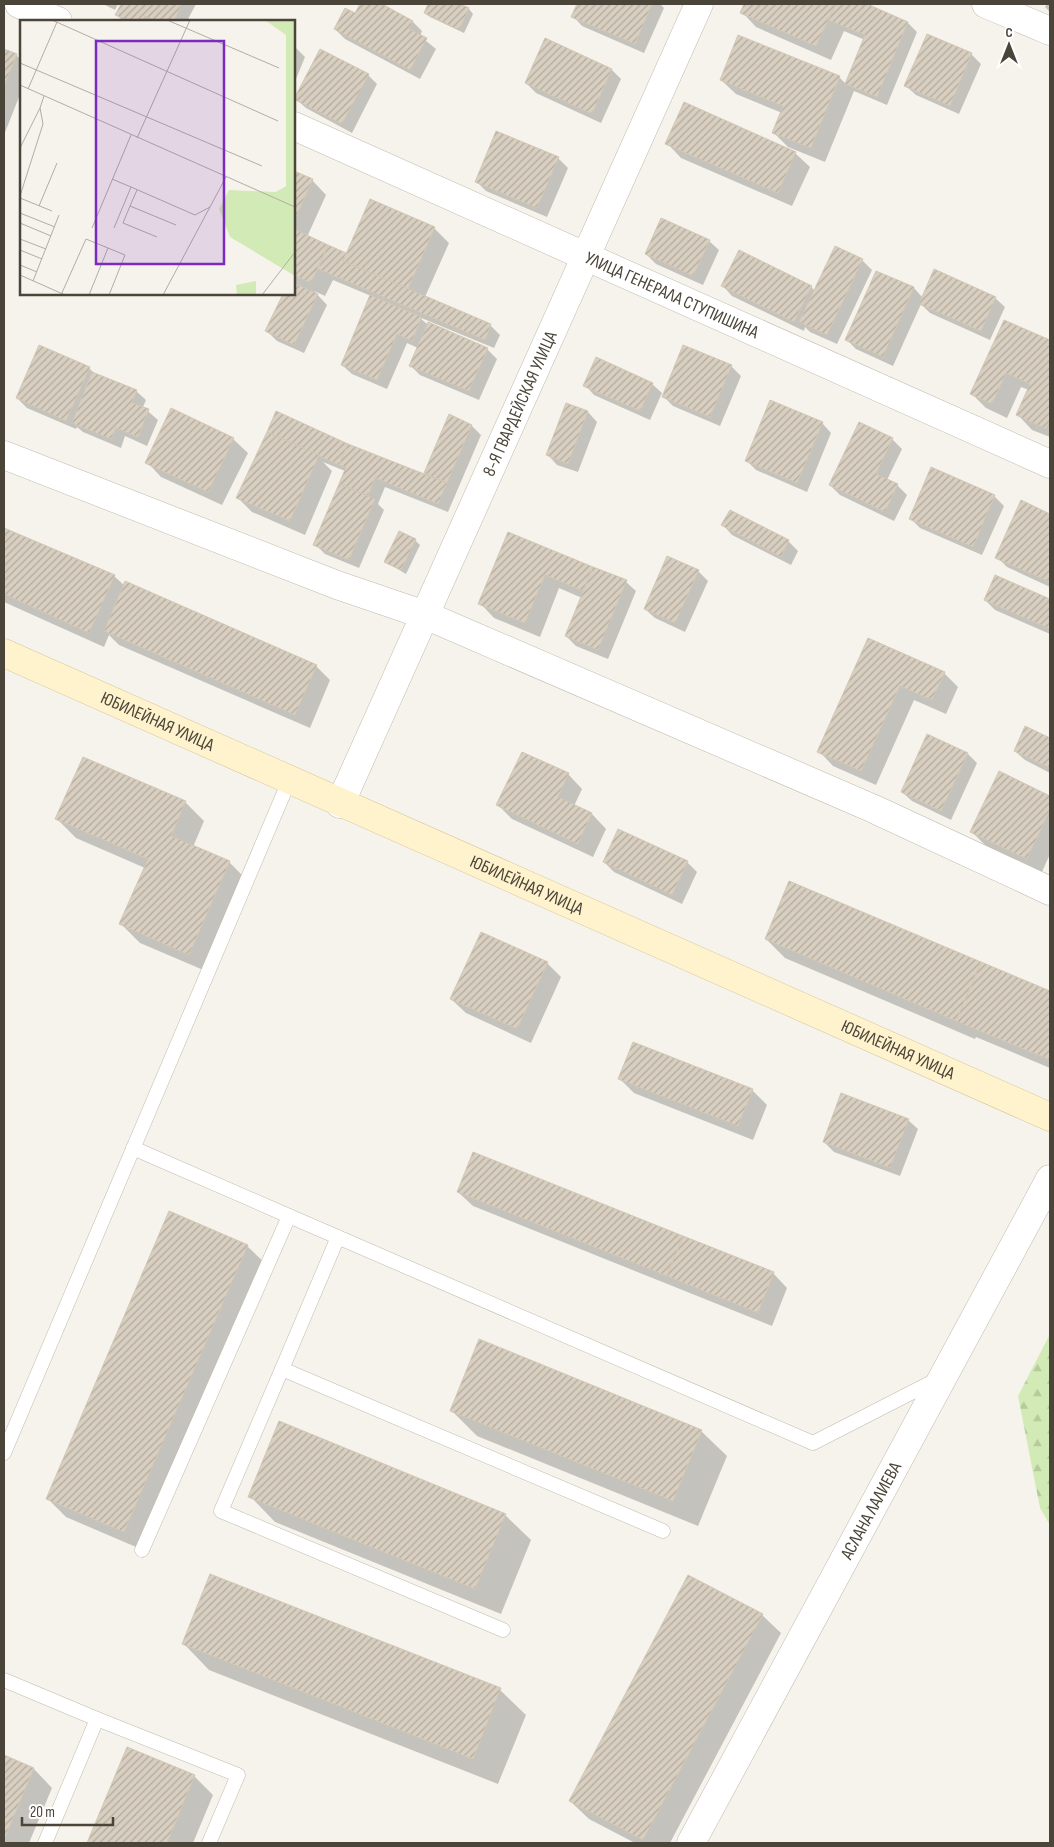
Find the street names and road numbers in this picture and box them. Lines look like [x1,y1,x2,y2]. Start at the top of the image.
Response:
street label: УЛИЦА ГЕНЕРАЛА СТУПИШИНА [582,247,762,343]
street label: 8-Я ГВАРДЕЙСКАЯ УЛИЦА [478,327,562,479]
street label: ЮБИЛЕЙНАЯ УЛИЦА [98,687,218,756]
street label: ЮБИЛЕЙНАЯ УЛИЦА [467,851,587,919]
street label: ЮБИЛЕЙНАЯ УЛИЦА [838,1015,958,1084]
street label: АСЛАНА ЛАЛИЕВА [836,1458,906,1564]

